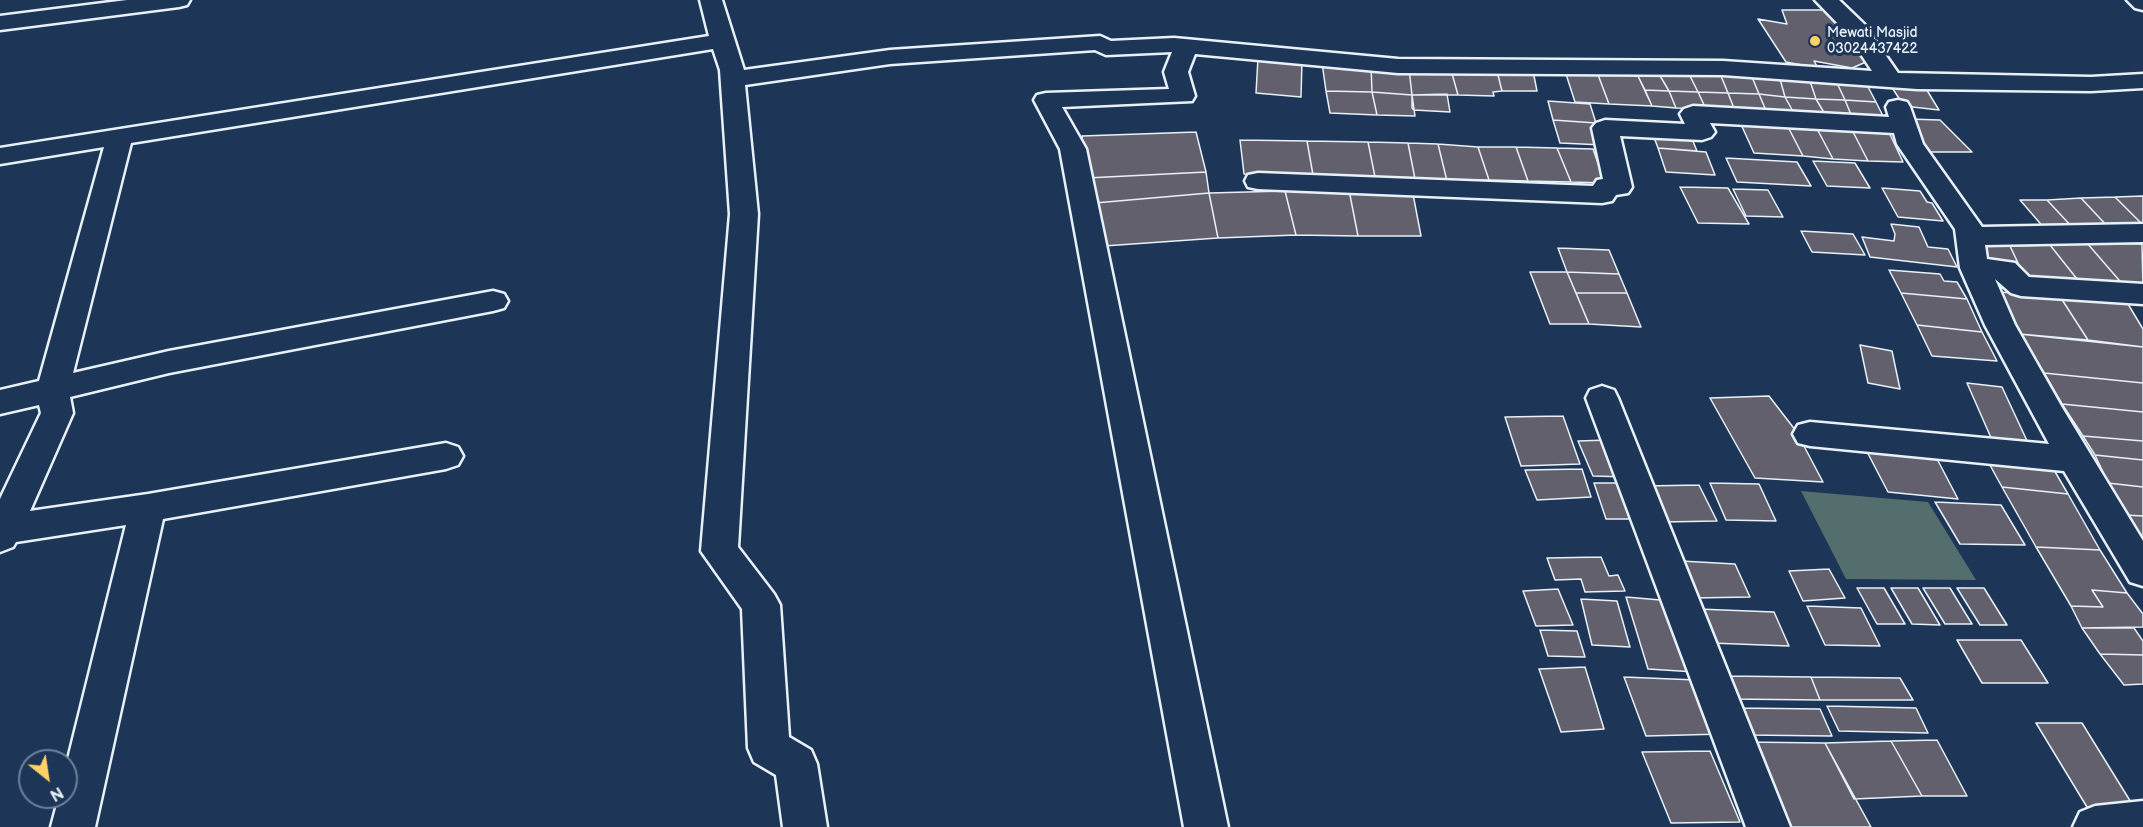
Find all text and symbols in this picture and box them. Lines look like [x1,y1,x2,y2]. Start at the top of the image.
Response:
place label: Mewati Masjid 03024437422 [1827,25,1918,57]
marker: Mewati Masjid 03024437422 [1808,34,1822,48]
north arrow [18,749,78,809]
text: N [46,782,66,805]

